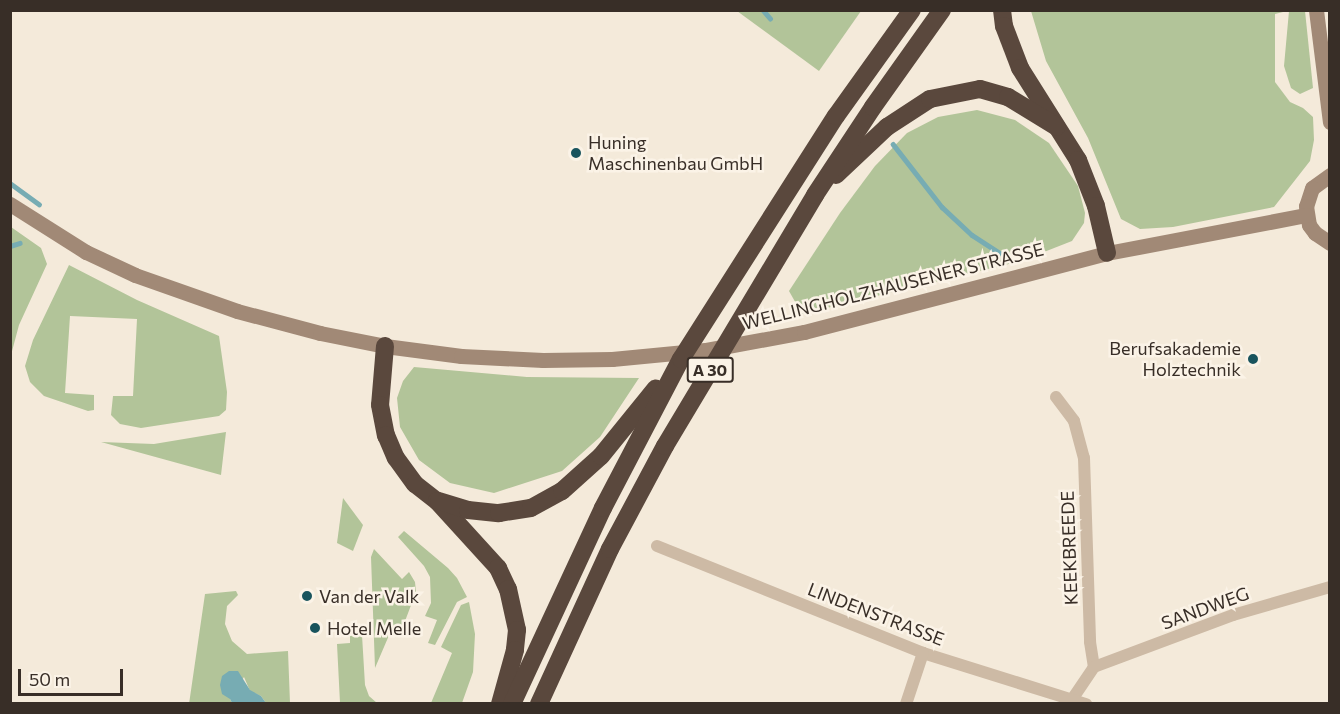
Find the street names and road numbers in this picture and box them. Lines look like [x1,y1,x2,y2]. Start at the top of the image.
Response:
street label: WELLINGHOLZHAUSENER STRASSE [740,238,1046,334]
road number: A 30 [686,357,734,383]
street label: KEEKBREEDE [1056,490,1082,606]
street label: LINDENSTRASSE [805,578,947,650]
street label: SANDWEG [1158,582,1252,634]

